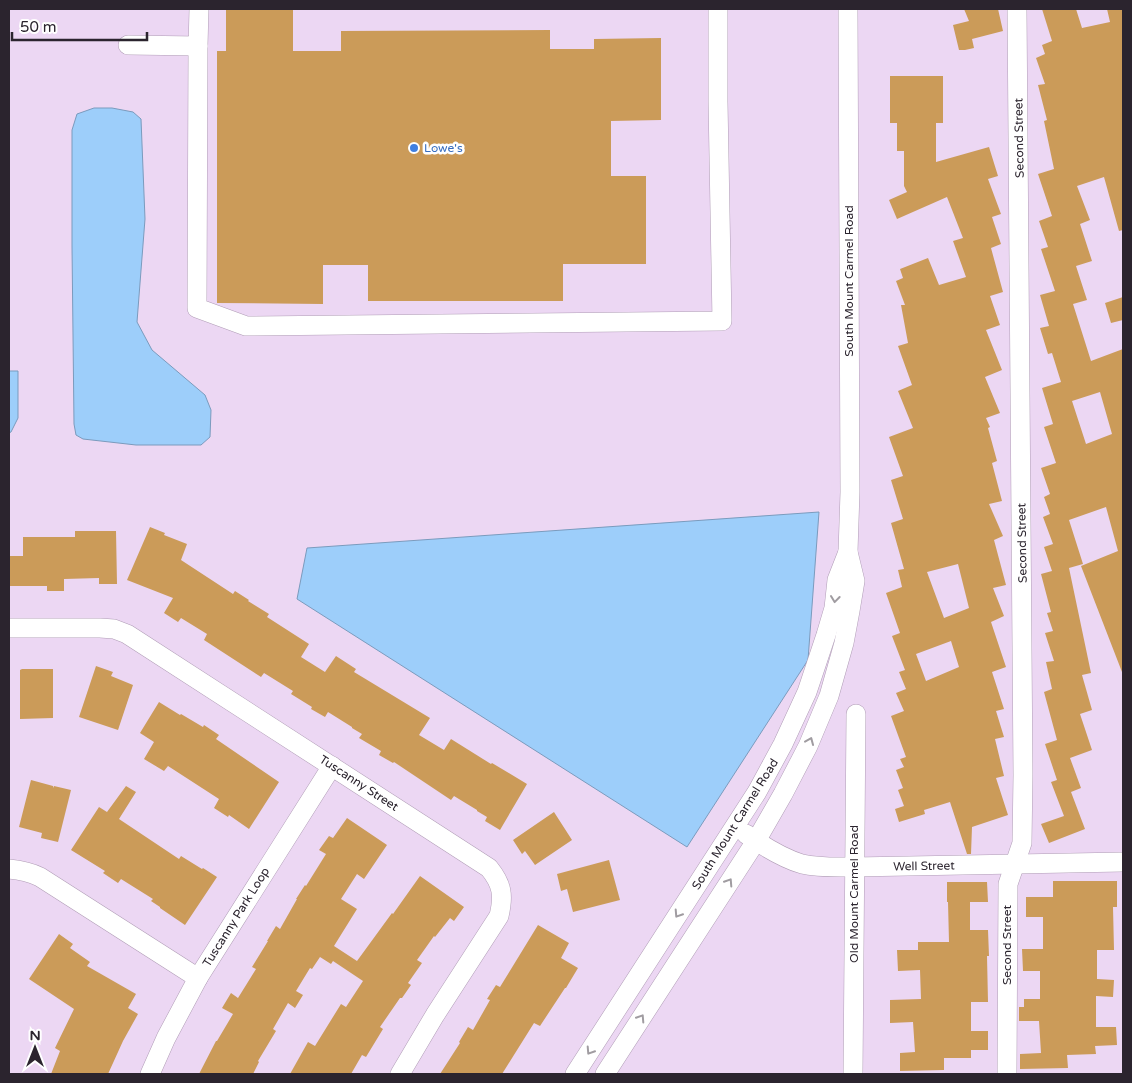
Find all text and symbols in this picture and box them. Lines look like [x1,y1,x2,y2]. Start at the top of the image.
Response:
scale bar [12,10,148,42]
text: 50 m [20,18,57,36]
street label: Second Street [1011,97,1027,178]
place label: Lowe's [424,141,463,155]
marker: Lowe's [408,142,420,154]
street label: South Mount Carmel Road [842,205,856,357]
street label: Second Street [1014,502,1030,583]
one-way arrow [830,595,841,603]
one-way arrow [804,737,814,746]
street label: Tuscanny Street [317,752,401,814]
street label: South Mount Carmel Road [689,756,781,892]
street label: Old Mount Carmel Road [847,825,861,963]
street label: Well Street [893,858,955,874]
street label: Tuscanny Park Loop [200,865,272,969]
one-way arrow [723,879,733,888]
street label: Second Street [1000,905,1014,985]
one-way arrow [675,909,684,918]
one-way arrow [634,1015,644,1024]
north arrow [10,1023,60,1073]
text: N [29,1027,41,1044]
one-way arrow [587,1046,597,1055]

